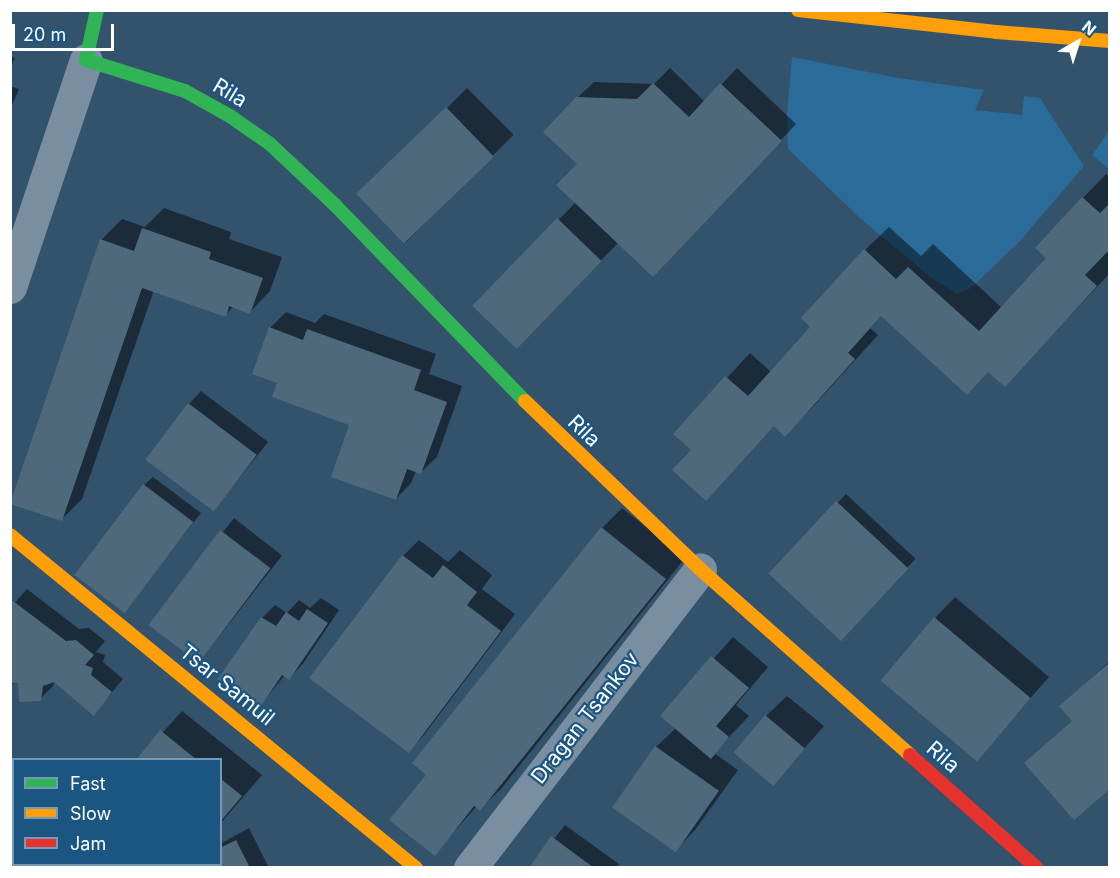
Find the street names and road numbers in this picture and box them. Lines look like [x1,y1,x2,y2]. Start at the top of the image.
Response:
street label: Rila [208,73,252,113]
street label: Rila [562,410,606,452]
street label: Tsar Samuil [174,639,280,731]
street label: Dragan Tsankov [526,647,644,789]
street label: Rila [921,736,965,778]

